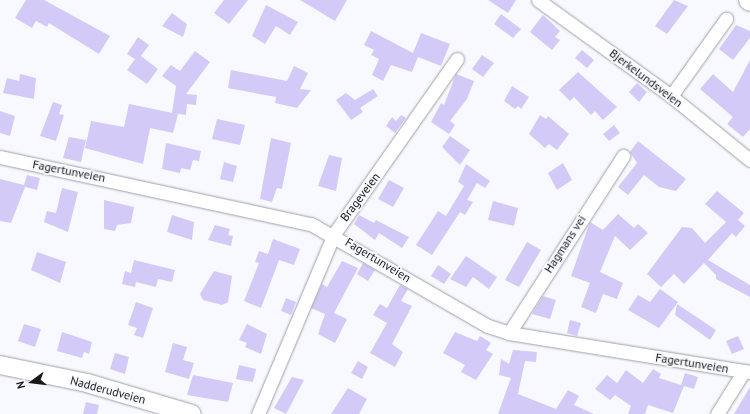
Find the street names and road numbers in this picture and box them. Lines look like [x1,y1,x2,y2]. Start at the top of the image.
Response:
street label: Bjerkelundsveien [607,46,685,110]
street label: Fagertunveien [31,157,107,185]
street label: Brageveien [337,170,383,224]
street label: Hagmans vei [541,212,589,276]
street label: Fagertunveien [343,235,413,285]
street label: Fagertunveien [654,350,730,376]
street label: Nadderudveien [69,373,147,407]

